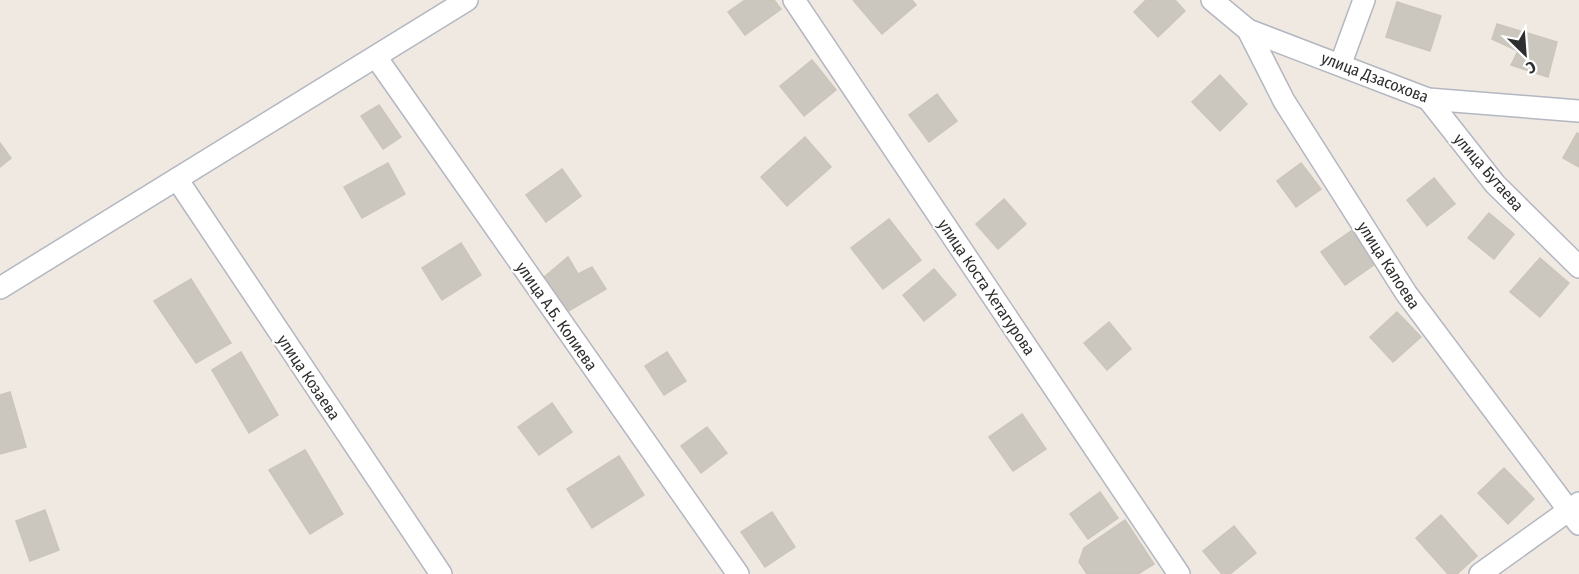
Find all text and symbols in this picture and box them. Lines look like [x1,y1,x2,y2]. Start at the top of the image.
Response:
north arrow [1495,24,1555,84]
street label: улица Дзасохова [1319,48,1431,107]
text: С [1523,57,1539,78]
street label: улица Бутаева [1450,130,1528,215]
street label: улица Коста Хетагурова [934,216,1039,359]
street label: улица Калоева [1353,218,1424,313]
street label: улица А.Б. Колиева [512,258,601,374]
street label: улица Козаева [273,331,344,424]

